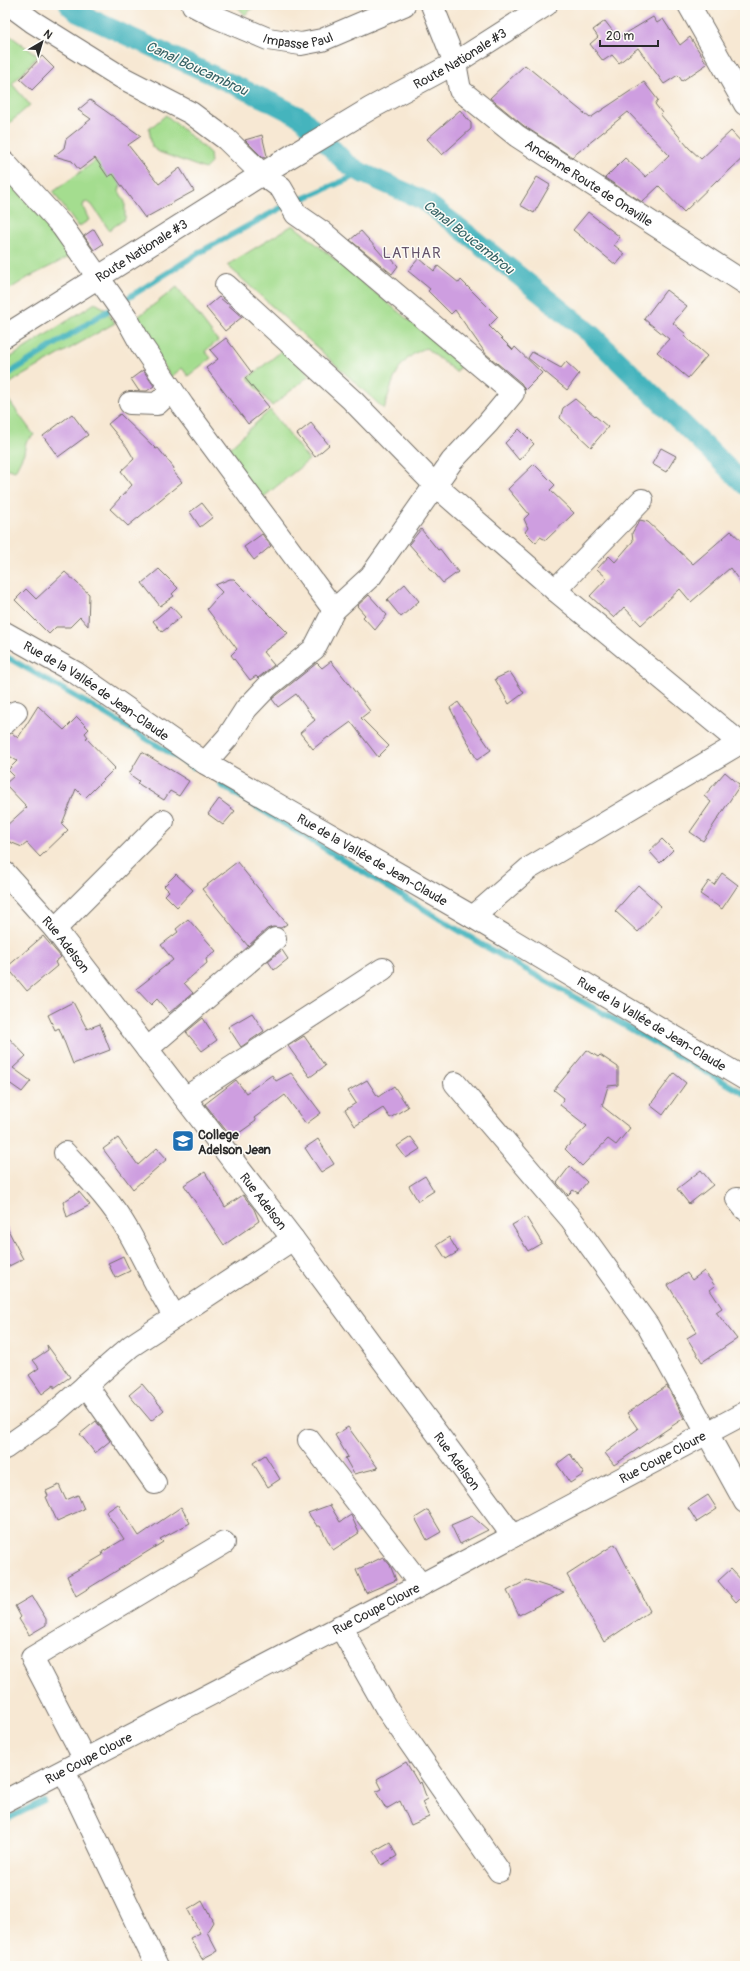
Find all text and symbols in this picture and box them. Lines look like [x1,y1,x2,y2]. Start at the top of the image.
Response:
north arrow [22,22,62,62]
scale bar [600,22,658,48]
street label: Route Nationale #3 [411,25,510,93]
text: N [41,27,55,42]
street label: Impasse Paul [260,29,336,53]
text: 20 m [606,29,635,44]
water label: Canal Boucambrou [143,37,251,100]
street label: Ancienne Route de Onaville [522,136,656,231]
water label: Canal Boucambrou [420,197,518,279]
street label: Route Nationale #3 [93,216,191,286]
district label: LATHAR [382,244,442,263]
street label: Rue de la Vallée de Jean-Claude [20,638,172,745]
street label: Rue de la Vallée de Jean-Claude [294,811,451,910]
street label: Rue Adelson [38,913,93,976]
street label: Rue de la Vallée de Jean-Claude [574,974,729,1075]
place label: College Adelson Jean [198,1127,272,1158]
school or university icon: College Adelson Jean [170,1128,196,1154]
street label: Rue Adelson [236,1170,290,1233]
street label: Rue Coupe Cloure [617,1428,709,1487]
street label: Rue Adelson [430,1429,483,1493]
street label: Rue Coupe Cloure [330,1580,423,1638]
street label: Rue Coupe Cloure [43,1729,136,1788]

